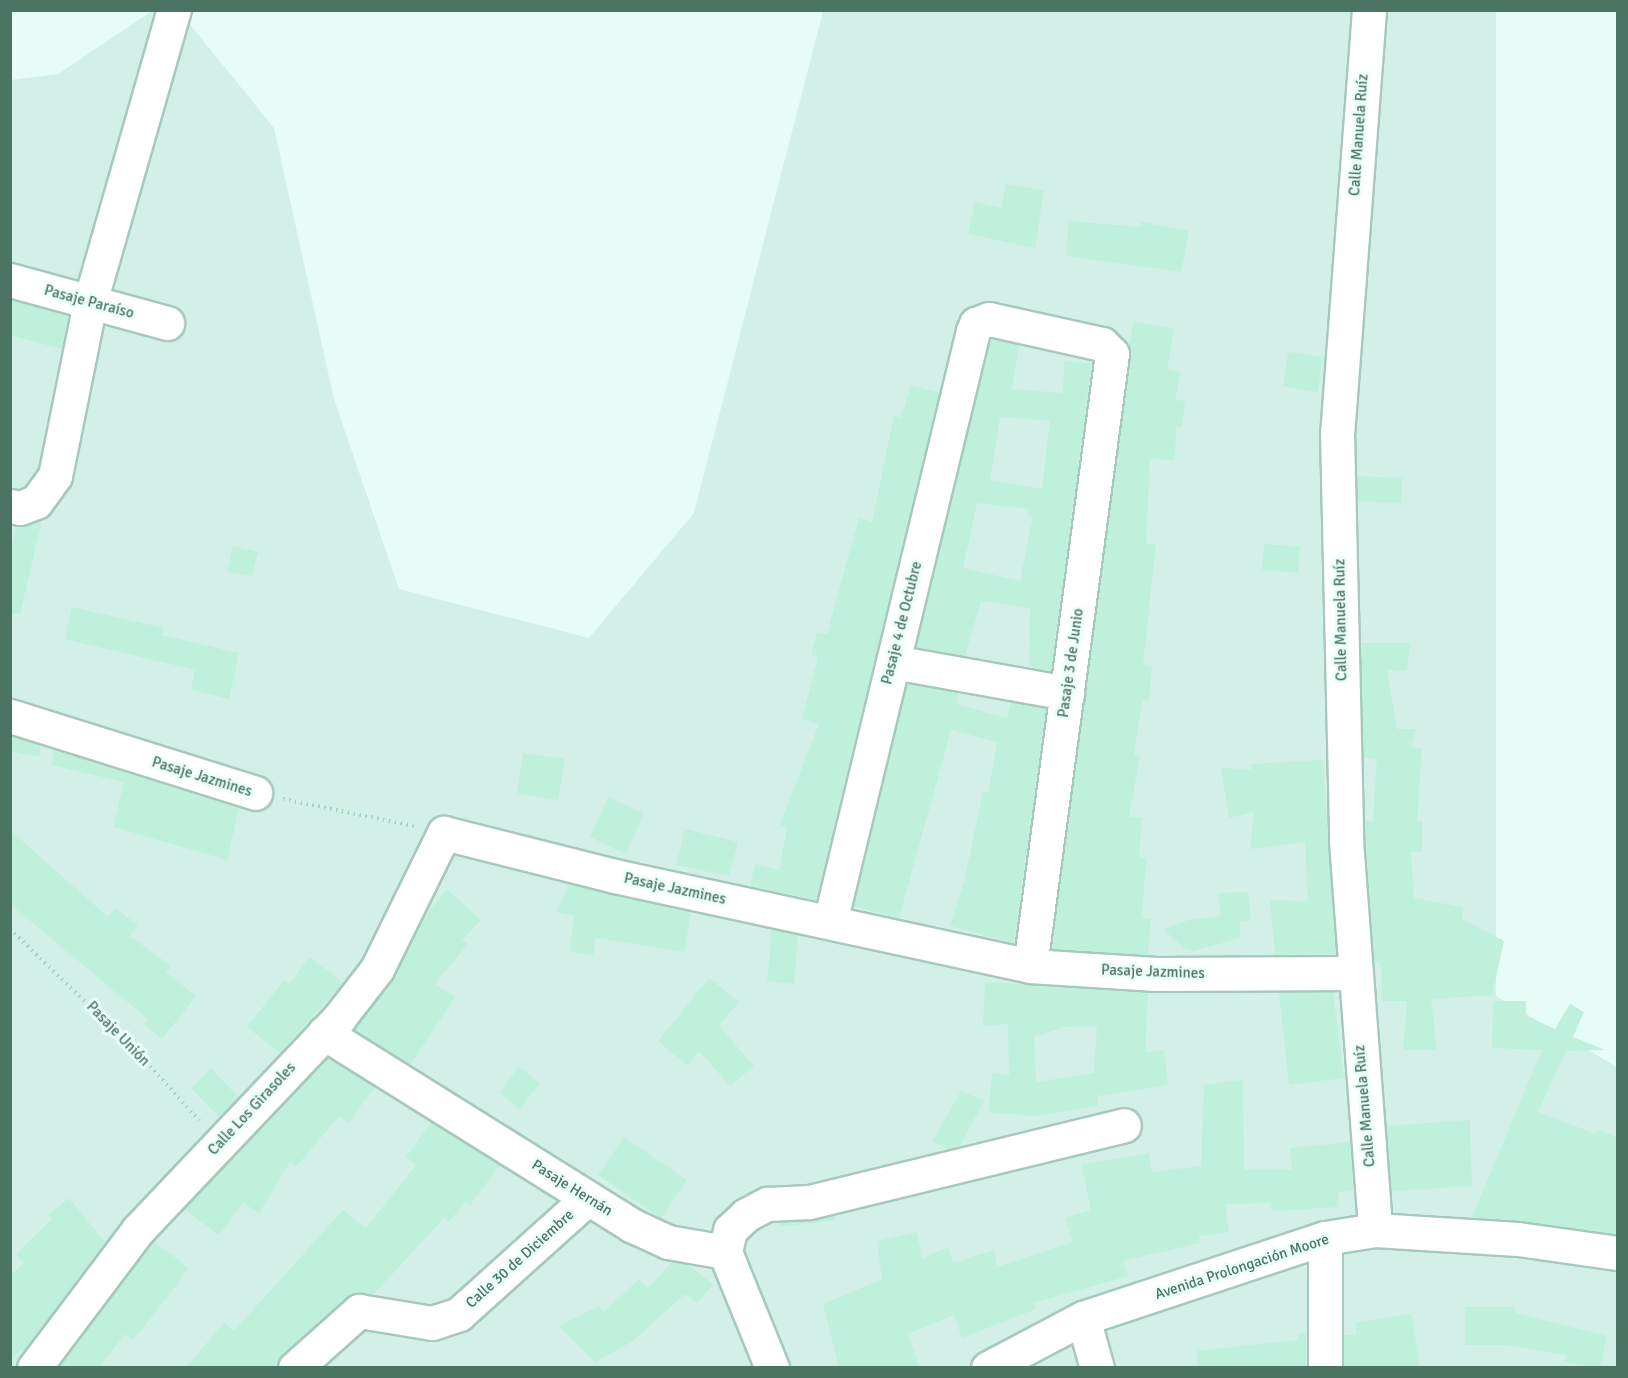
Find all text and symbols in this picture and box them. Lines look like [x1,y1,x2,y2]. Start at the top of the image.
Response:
street label: Calle Manuela Ruíz [1346,73,1372,197]
street label: Pasaje Paraíso [42,281,136,323]
street label: Calle Manuela Ruíz [1331,559,1351,681]
street label: Pasaje 4 de Octubre [878,560,926,686]
street label: Pasaje 3 de Junio [1054,607,1088,719]
street label: Pasaje Jazmines [150,753,254,801]
street label: Pasaje Jazmines [622,869,728,909]
street label: Pasaje Jazmines [1101,961,1205,983]
street label: Pasaje Unión [83,998,153,1070]
street label: Calle Manuela Ruíz [1351,1044,1379,1168]
street label: Calle Los Girasoles [204,1059,300,1159]
street label: Pasaje Hernán [528,1156,616,1220]
street label: Calle 30 de Diciembre [462,1206,578,1312]
street label: Avenida Prolongación Moore [1153,1230,1331,1304]

